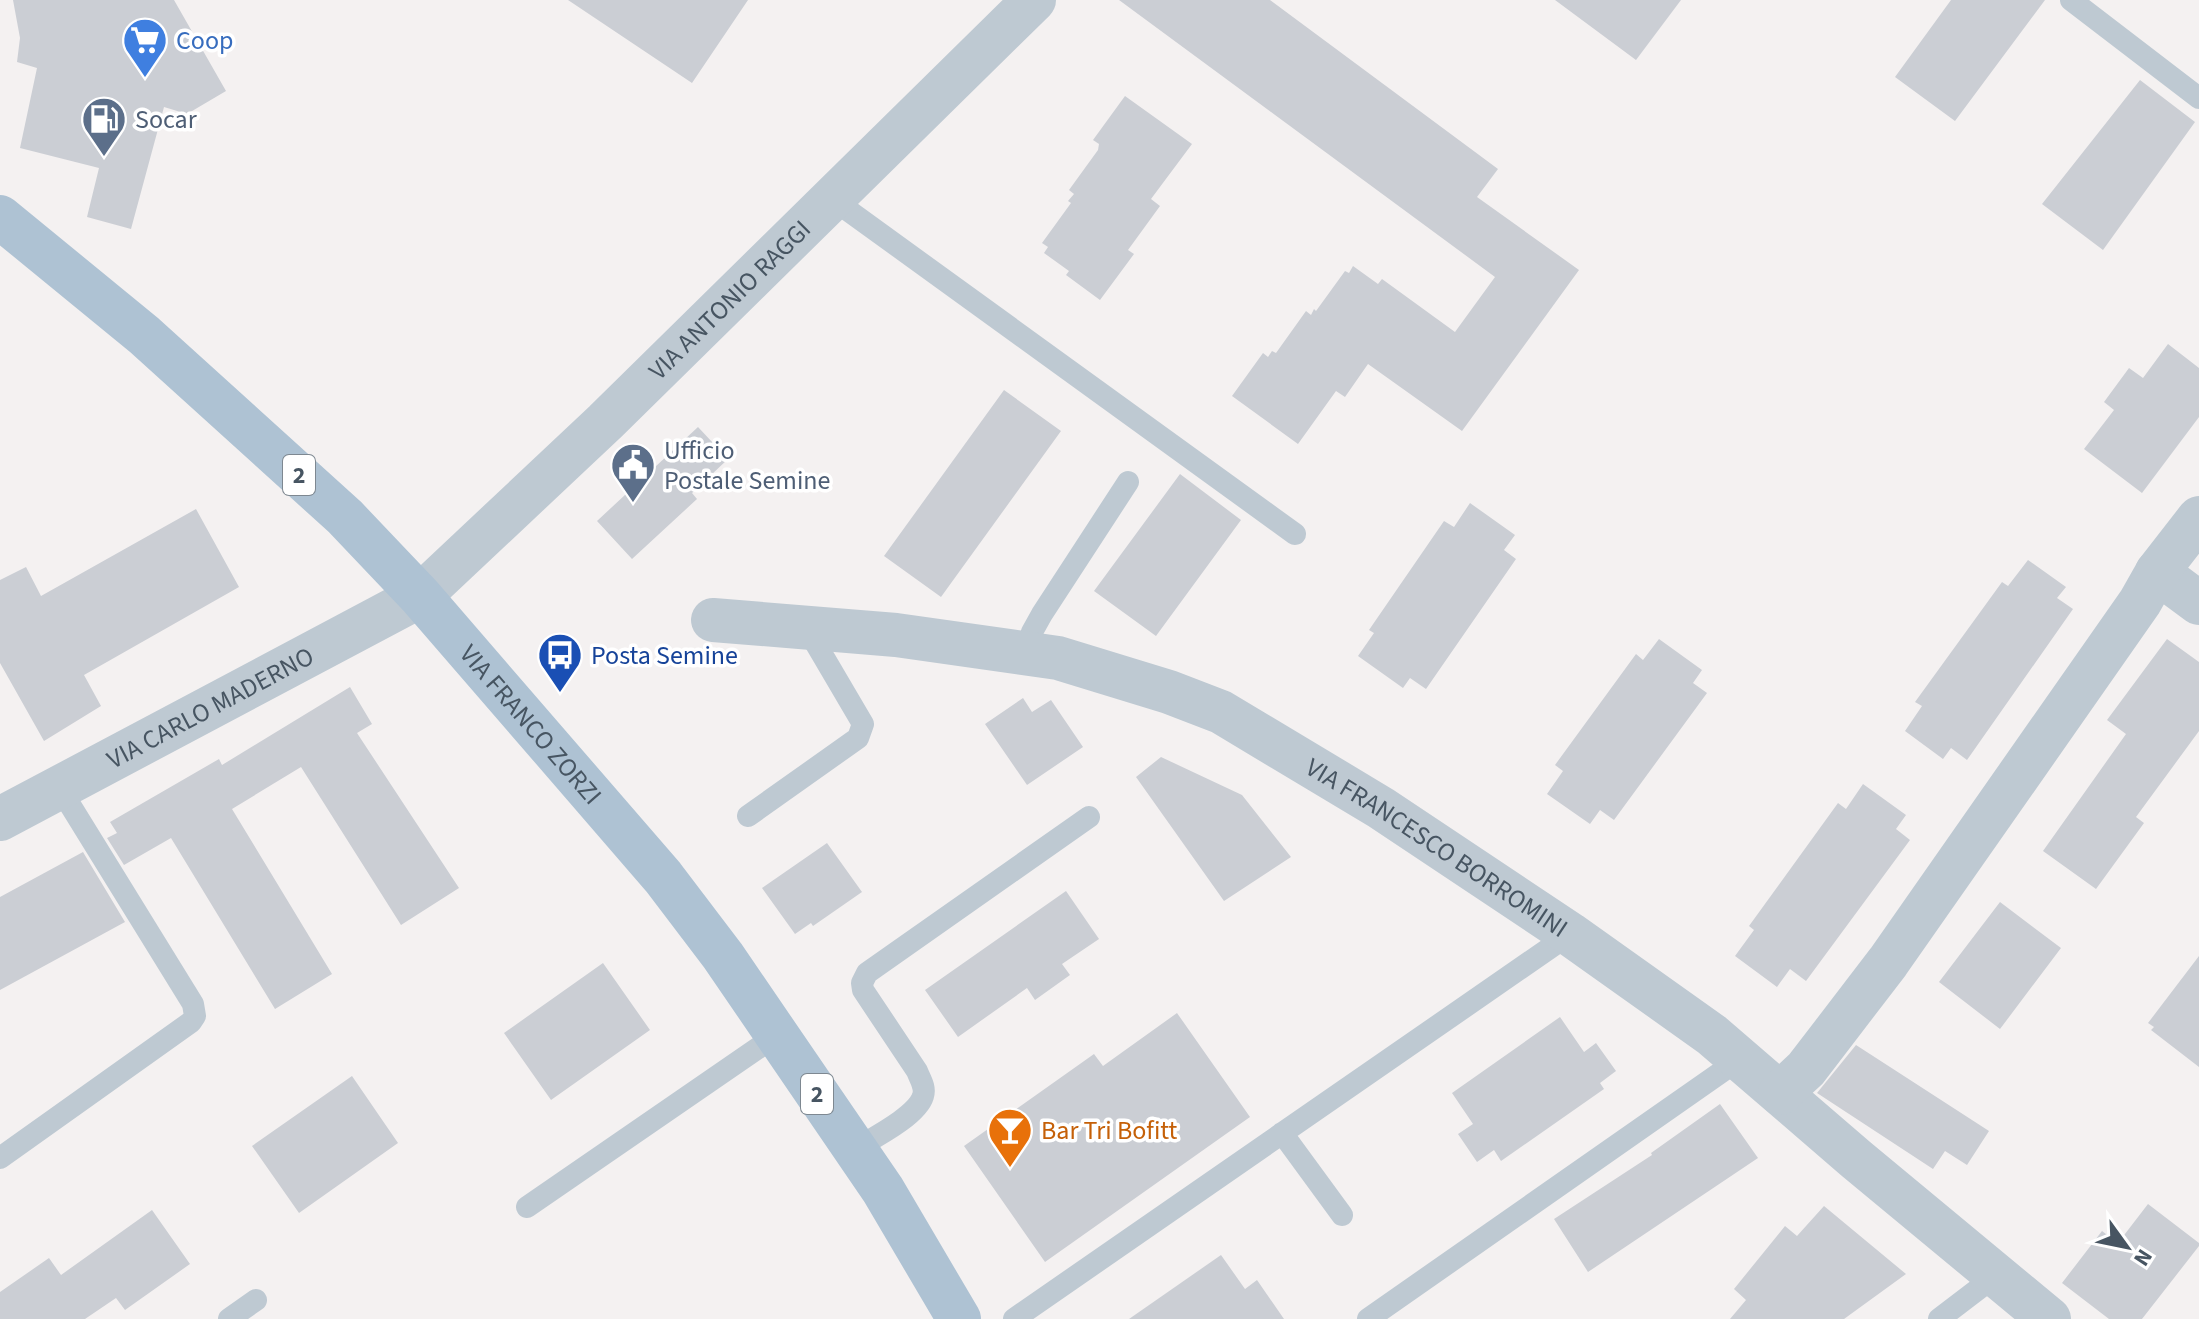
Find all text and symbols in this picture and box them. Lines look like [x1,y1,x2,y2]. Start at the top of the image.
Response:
supermarket icon: Coop [121,16,169,79]
place label: Coop [176,22,233,59]
fuel station icon: Socar [80,95,128,158]
place label: Socar [135,101,198,138]
street label: VIA ANTONIO RAGGI [640,211,819,388]
place label: Ufficio Postale Semine [664,432,830,499]
public building icon: Ufficio Postale Semine [609,441,657,504]
road number: 2 [283,455,315,495]
bus stop icon: Posta Semine [536,631,584,694]
street label: VIA FRANCO ZORZI [451,636,611,812]
street label: VIA CARLO MADERNO [100,637,320,778]
place label: Posta Semine [591,637,738,674]
street label: VIA FRANCESCO BORROMINI [1299,749,1575,946]
road number: 2 [801,1074,833,1114]
bar icon: Bar Tri Bofitt [986,1106,1034,1169]
place label: Bar Tri Bofitt [1041,1112,1178,1149]
north arrow [2087,1207,2167,1287]
text: N [2126,1242,2160,1272]

